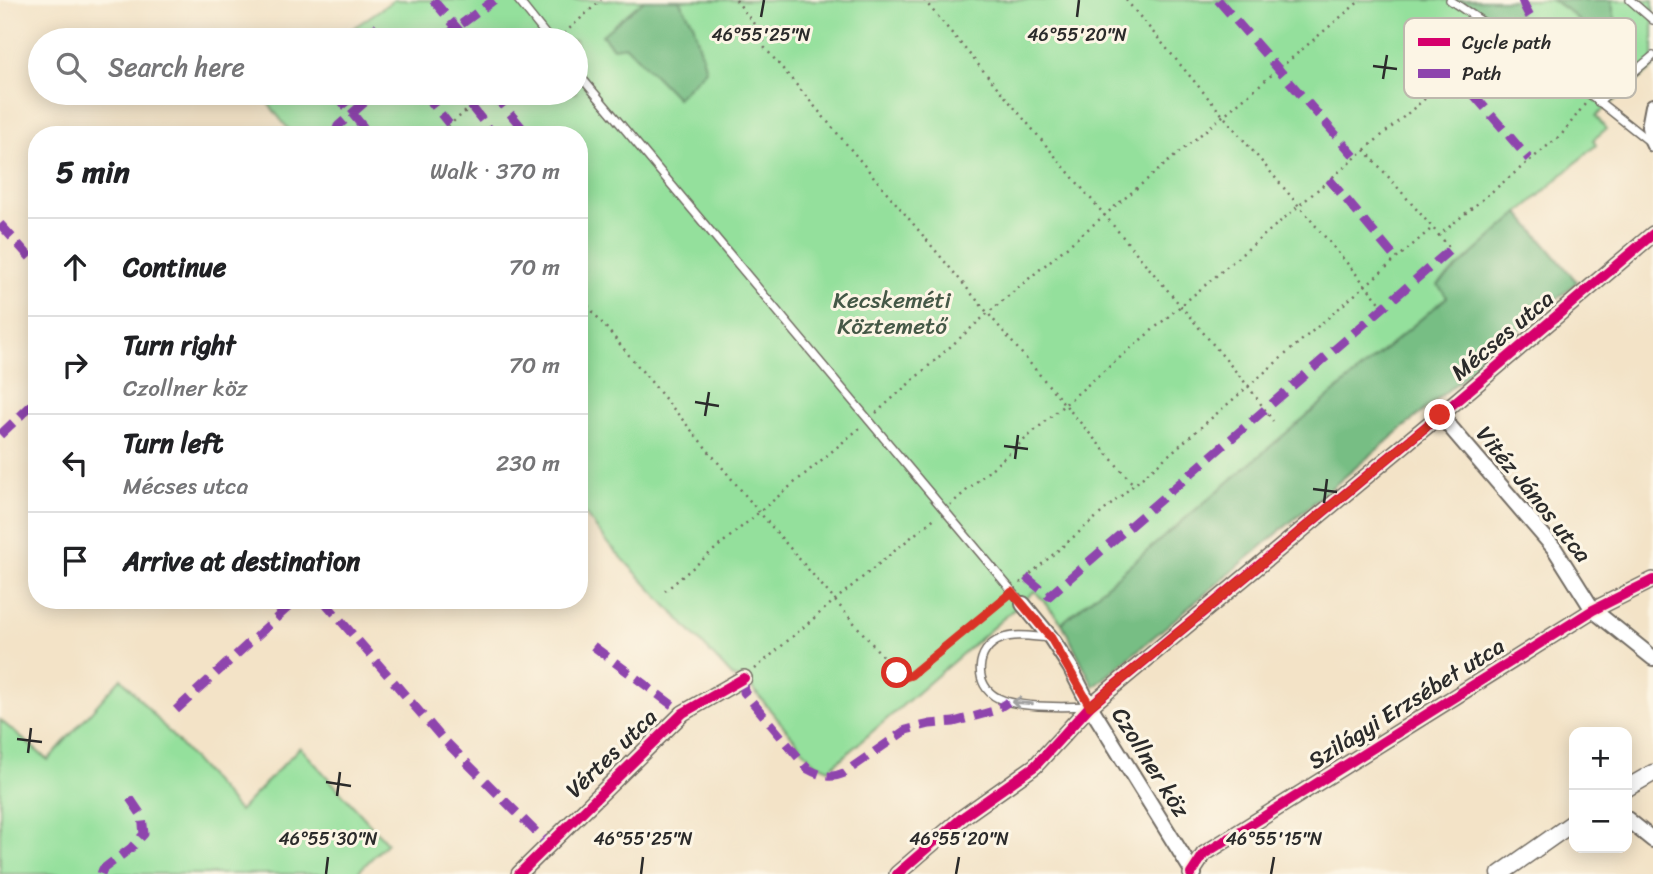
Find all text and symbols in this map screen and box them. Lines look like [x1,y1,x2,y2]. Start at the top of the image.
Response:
legend [1404,18,1636,98]
text: 46°55'25"N [711,19,811,51]
text: 46°55'20"N [1027,19,1127,51]
text: Cycle path [1462,26,1551,59]
search box [28,28,588,105]
text: Search here [108,44,245,90]
icon: search [52,48,90,86]
text: Path [1462,57,1501,90]
text: 5 min [56,145,130,199]
text: Walk · 370 m [430,151,560,192]
text: Continue [123,244,226,290]
text: 70 m [509,247,560,288]
icon: ahead [56,248,94,286]
street label: Mécses utca [1441,279,1564,391]
park label: Kecskeméti Köztemető [833,280,952,347]
text: Turn right [123,322,236,368]
text: 70 m [509,345,560,386]
icon: right [56,346,94,384]
text: Czollner köz [123,368,248,409]
route end [1424,399,1455,430]
street label: Vitéz János utca [1465,416,1602,573]
text: Turn left [123,420,223,466]
text: 230 m [496,443,560,484]
icon: left [56,444,94,482]
text: Mécses utca [123,466,248,507]
text: Arrive at destination [123,538,360,584]
icon: arrive [56,542,94,580]
street label: Szilágyi Erzsébet utca [1300,626,1513,781]
route start [881,657,912,688]
one-way arrow [1011,696,1033,709]
street label: Vértes utca [555,698,668,808]
street label: Czollner köz [1100,699,1202,827]
map controls [1569,727,1632,853]
button: + [1569,727,1632,790]
button: − [1569,790,1632,853]
text: 46°55'30"N [278,823,378,855]
text: 46°55'25"N [593,823,693,855]
text: 46°55'20"N [909,823,1009,855]
text: 46°55'15"N [1226,823,1323,855]

